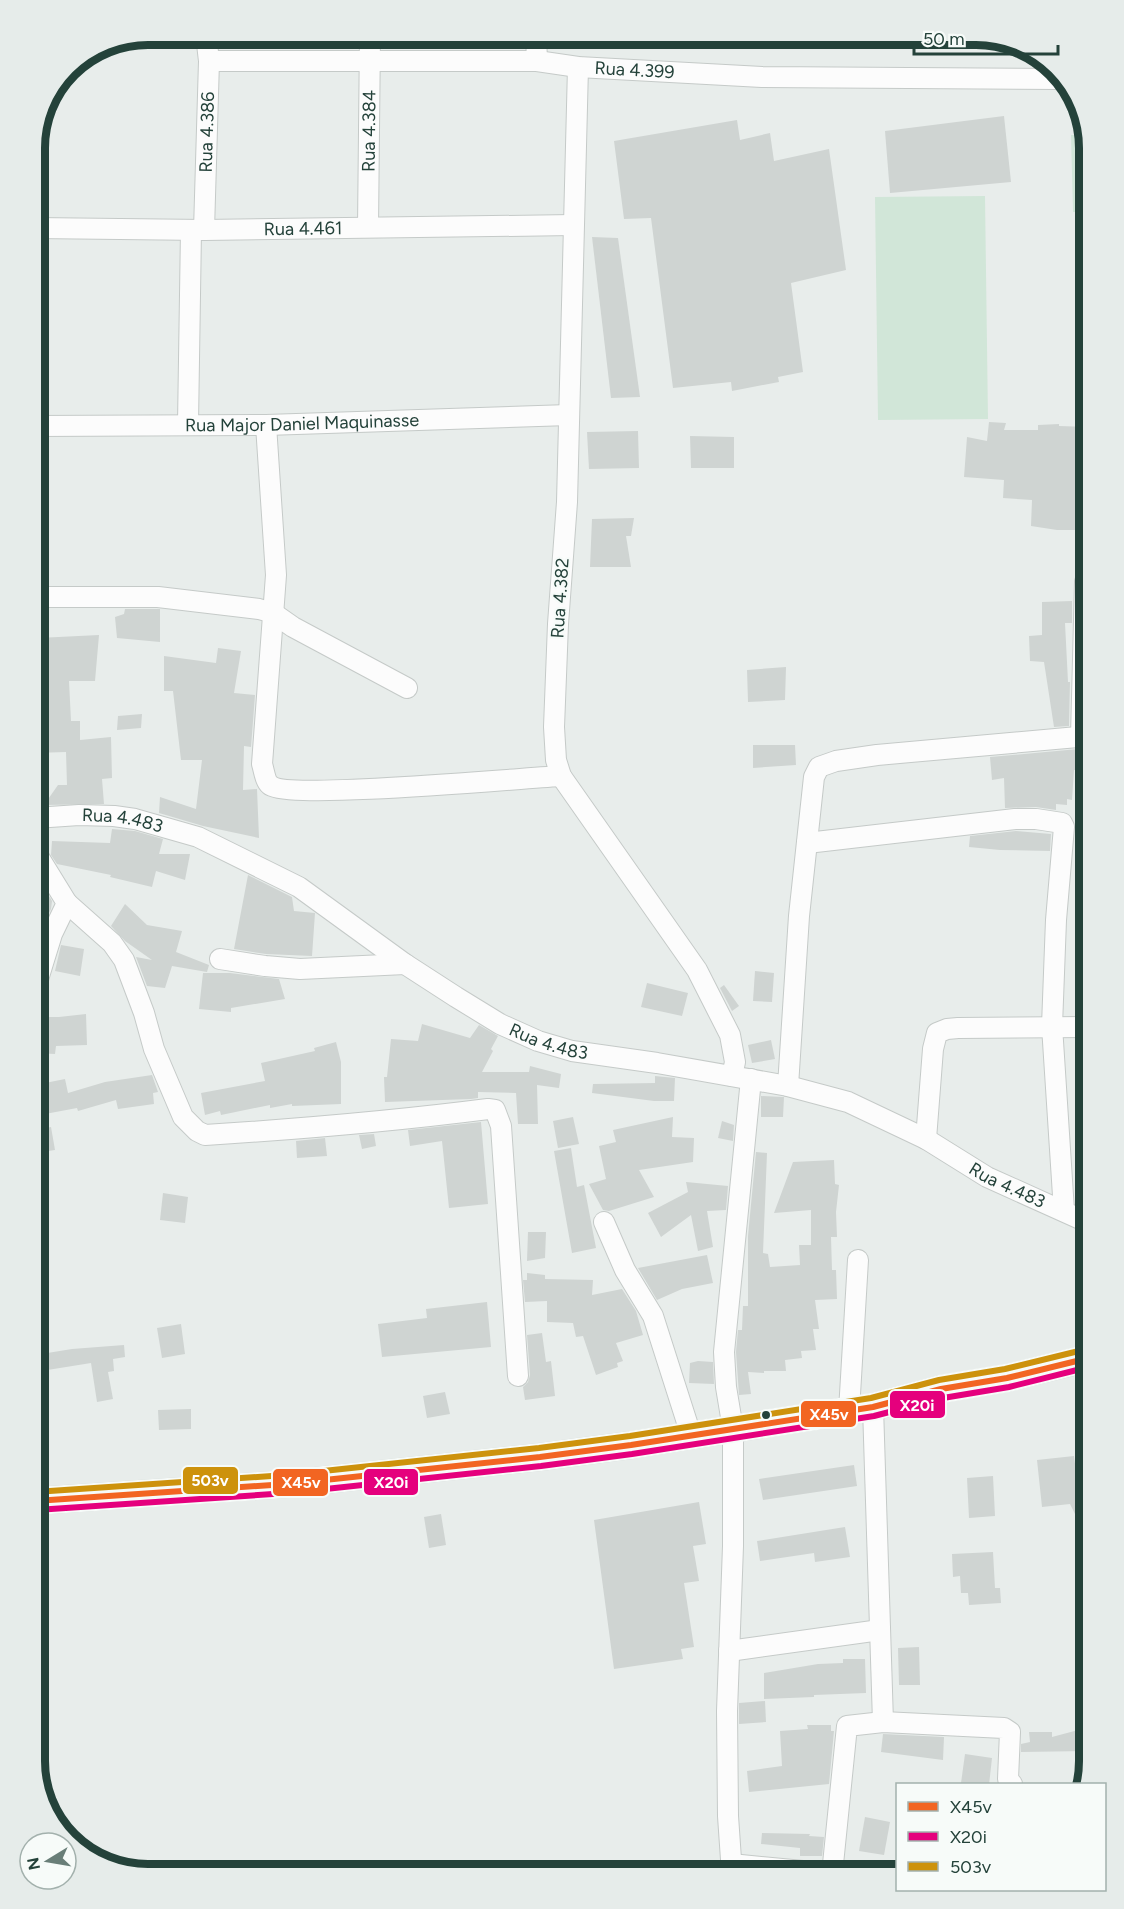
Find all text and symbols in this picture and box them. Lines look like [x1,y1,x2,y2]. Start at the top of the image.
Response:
scale bar [914,18,1058,56]
text: 50 m [923,28,965,50]
street label: Rua 4.399 [594,57,675,83]
street label: Rua 4.384 [358,90,380,172]
street label: Rua 4.386 [195,91,219,173]
street label: Rua 4.461 [263,217,342,240]
street label: Rua Major Daniel Maquinasse [185,409,420,436]
street label: Rua 4.382 [546,557,574,639]
street label: Rua 4.483 [82,804,166,837]
street label: Rua 4.483 [506,1018,589,1064]
street label: Rua 4.483 [965,1158,1049,1213]
line badge: X20i [889,1390,946,1419]
text: X20i [900,1396,934,1415]
line badge: X45v [800,1400,857,1428]
text: X45v [809,1405,849,1424]
unlabelled marker [760,1409,772,1421]
line badge: 503v [182,1466,239,1495]
line badge: X45v [272,1468,329,1497]
line badge: X20i [363,1468,419,1496]
text: 503v [191,1471,229,1490]
text: X45v [281,1473,321,1492]
text: X20i [374,1473,408,1492]
legend [896,1783,1106,1891]
text: X45v [950,1796,993,1818]
text: X20i [950,1826,987,1848]
north arrow [18,1831,78,1891]
text: N [23,1856,44,1872]
text: 503v [950,1856,992,1878]

